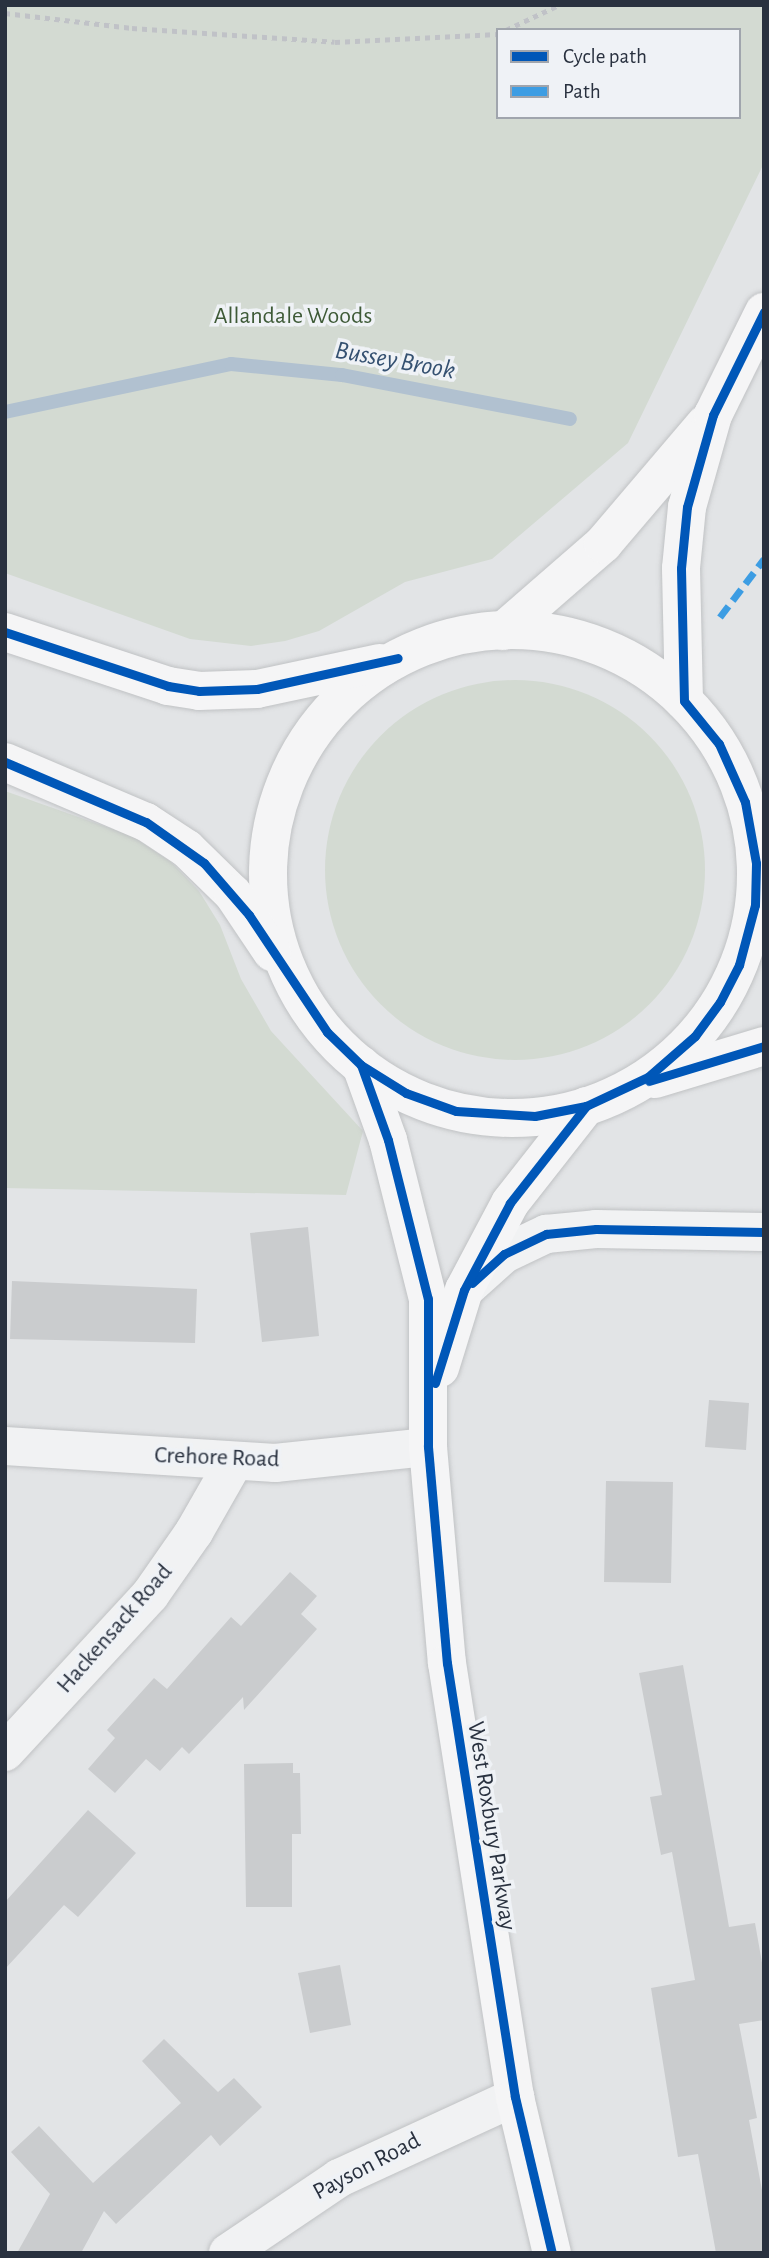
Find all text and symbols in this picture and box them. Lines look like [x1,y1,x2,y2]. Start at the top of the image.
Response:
legend [496,28,741,119]
text: Cycle path [563,46,647,67]
text: Path [563,81,601,102]
park label: Allandale Woods [214,303,372,331]
water label: Bussey Brook [333,335,457,387]
street label: Crehore Road [154,1441,280,1475]
street label: Hackensack Road [51,1558,179,1700]
street label: West Roxbury Parkway [460,1720,522,1932]
street label: Payson Road [308,2127,426,2207]

